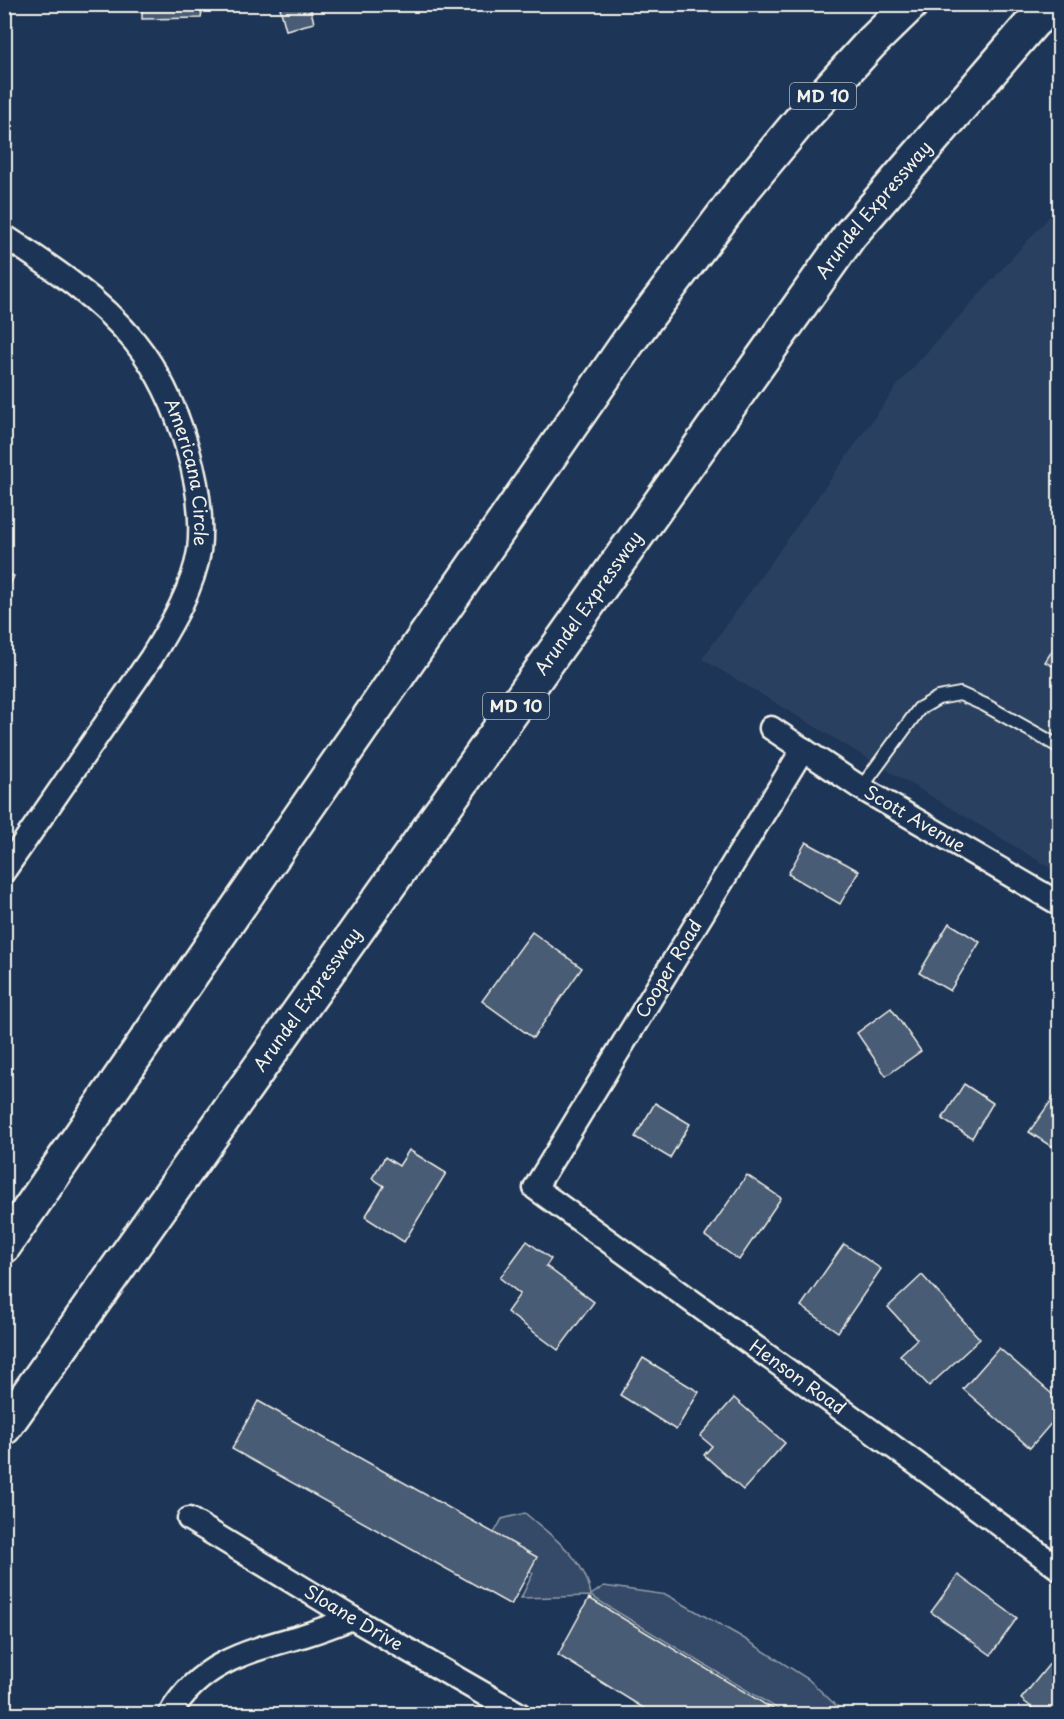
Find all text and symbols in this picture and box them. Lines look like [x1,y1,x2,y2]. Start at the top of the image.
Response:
road number: MD 10 [790,83,856,109]
street label: Arundel Expressway [808,134,937,284]
street label: Americana Circle [159,394,215,547]
street label: Arundel Expressway [527,525,648,680]
road number: MD 10 [483,693,549,719]
street label: Scott Avenue [859,778,971,858]
street label: Cooper Road [628,914,708,1022]
street label: Arundel Expressway [246,921,367,1076]
street label: Henson Road [744,1332,852,1420]
street label: Sloane Drive [300,1577,409,1657]

